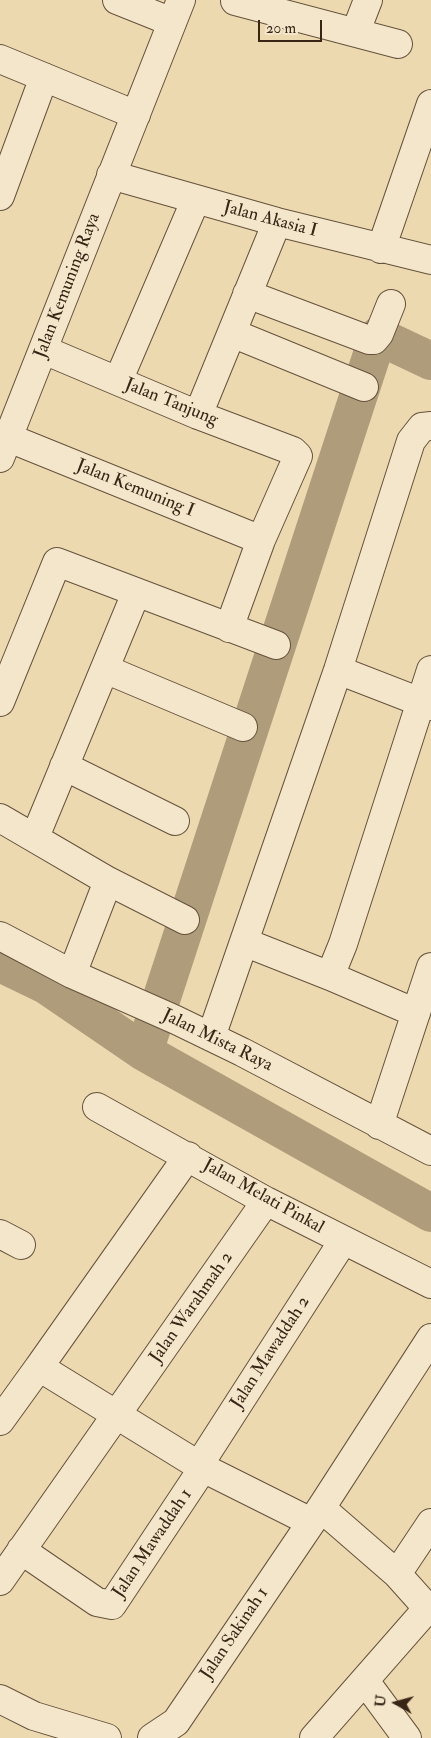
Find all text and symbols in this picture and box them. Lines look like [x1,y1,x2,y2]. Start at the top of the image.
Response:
scale bar [261,10,325,42]
text: 20 m [266,19,296,38]
street label: Jalan Akasia I [221,197,319,243]
street label: Jalan Kemuning Raya [30,210,106,362]
street label: Jalan Tanjung [121,374,221,432]
street label: Jalan Kemuning I [73,455,197,523]
street label: Jalan Mista Raya [158,1005,276,1077]
street label: Jalan Melati Pinkal [199,1155,327,1239]
street label: Jalan Warahmah 2 [146,1248,238,1368]
street label: Jalan Mawaddah 2 [227,1293,315,1413]
street label: Jalan Mawaddah 1 [109,1485,197,1603]
street label: Jalan Sakinah 1 [196,1584,274,1684]
north arrow [371,1678,421,1728]
text: U [371,1694,390,1708]

